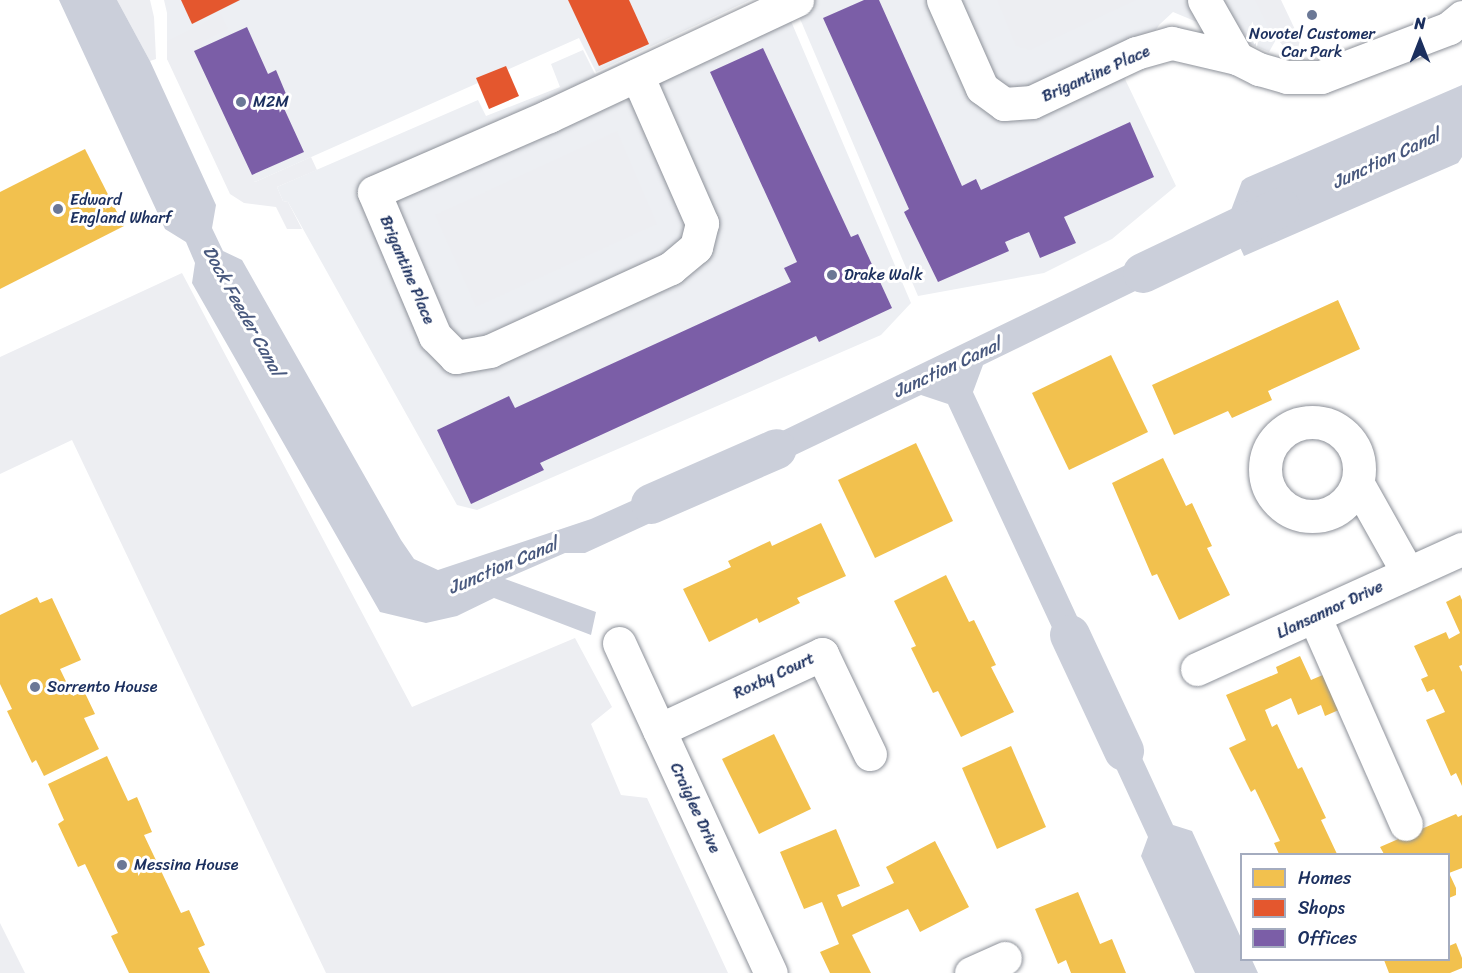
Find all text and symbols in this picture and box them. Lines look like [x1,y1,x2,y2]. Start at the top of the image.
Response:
marker: Novotel Customer Car Park [1305,8,1319,22]
text: N [1414,9,1426,38]
north arrow [1390,12,1450,72]
place label: Novotel Customer Car Park [1249,24,1375,62]
street label: Brigantine Place [1039,41,1153,107]
place label: M2M [253,92,289,112]
marker: M2M [234,95,248,109]
water label: Junction Canal [1329,125,1443,193]
place label: Edward England Wharf [70,190,172,228]
marker: Edward England Wharf [51,202,65,216]
street label: Brigantine Place [375,212,439,328]
water label: Dock Feeder Canal [198,242,288,380]
place label: Drake Walk [844,265,922,285]
marker: Drake Walk [825,268,839,282]
water label: Junction Canal [890,334,1004,402]
water label: Junction Canal [445,533,561,599]
street label: Llansannor Drive [1274,577,1386,643]
street label: Roxby Court [730,649,818,703]
place label: Sorrento House [47,677,157,697]
marker: Sorrento House [28,680,42,694]
street label: Craiglee Drive [666,760,724,856]
legend [1240,853,1450,961]
place label: Messina House [134,855,238,875]
marker: Messina House [115,858,129,872]
text: Homes [1298,862,1351,894]
text: Shops [1298,892,1345,924]
text: Offices [1298,922,1357,954]

